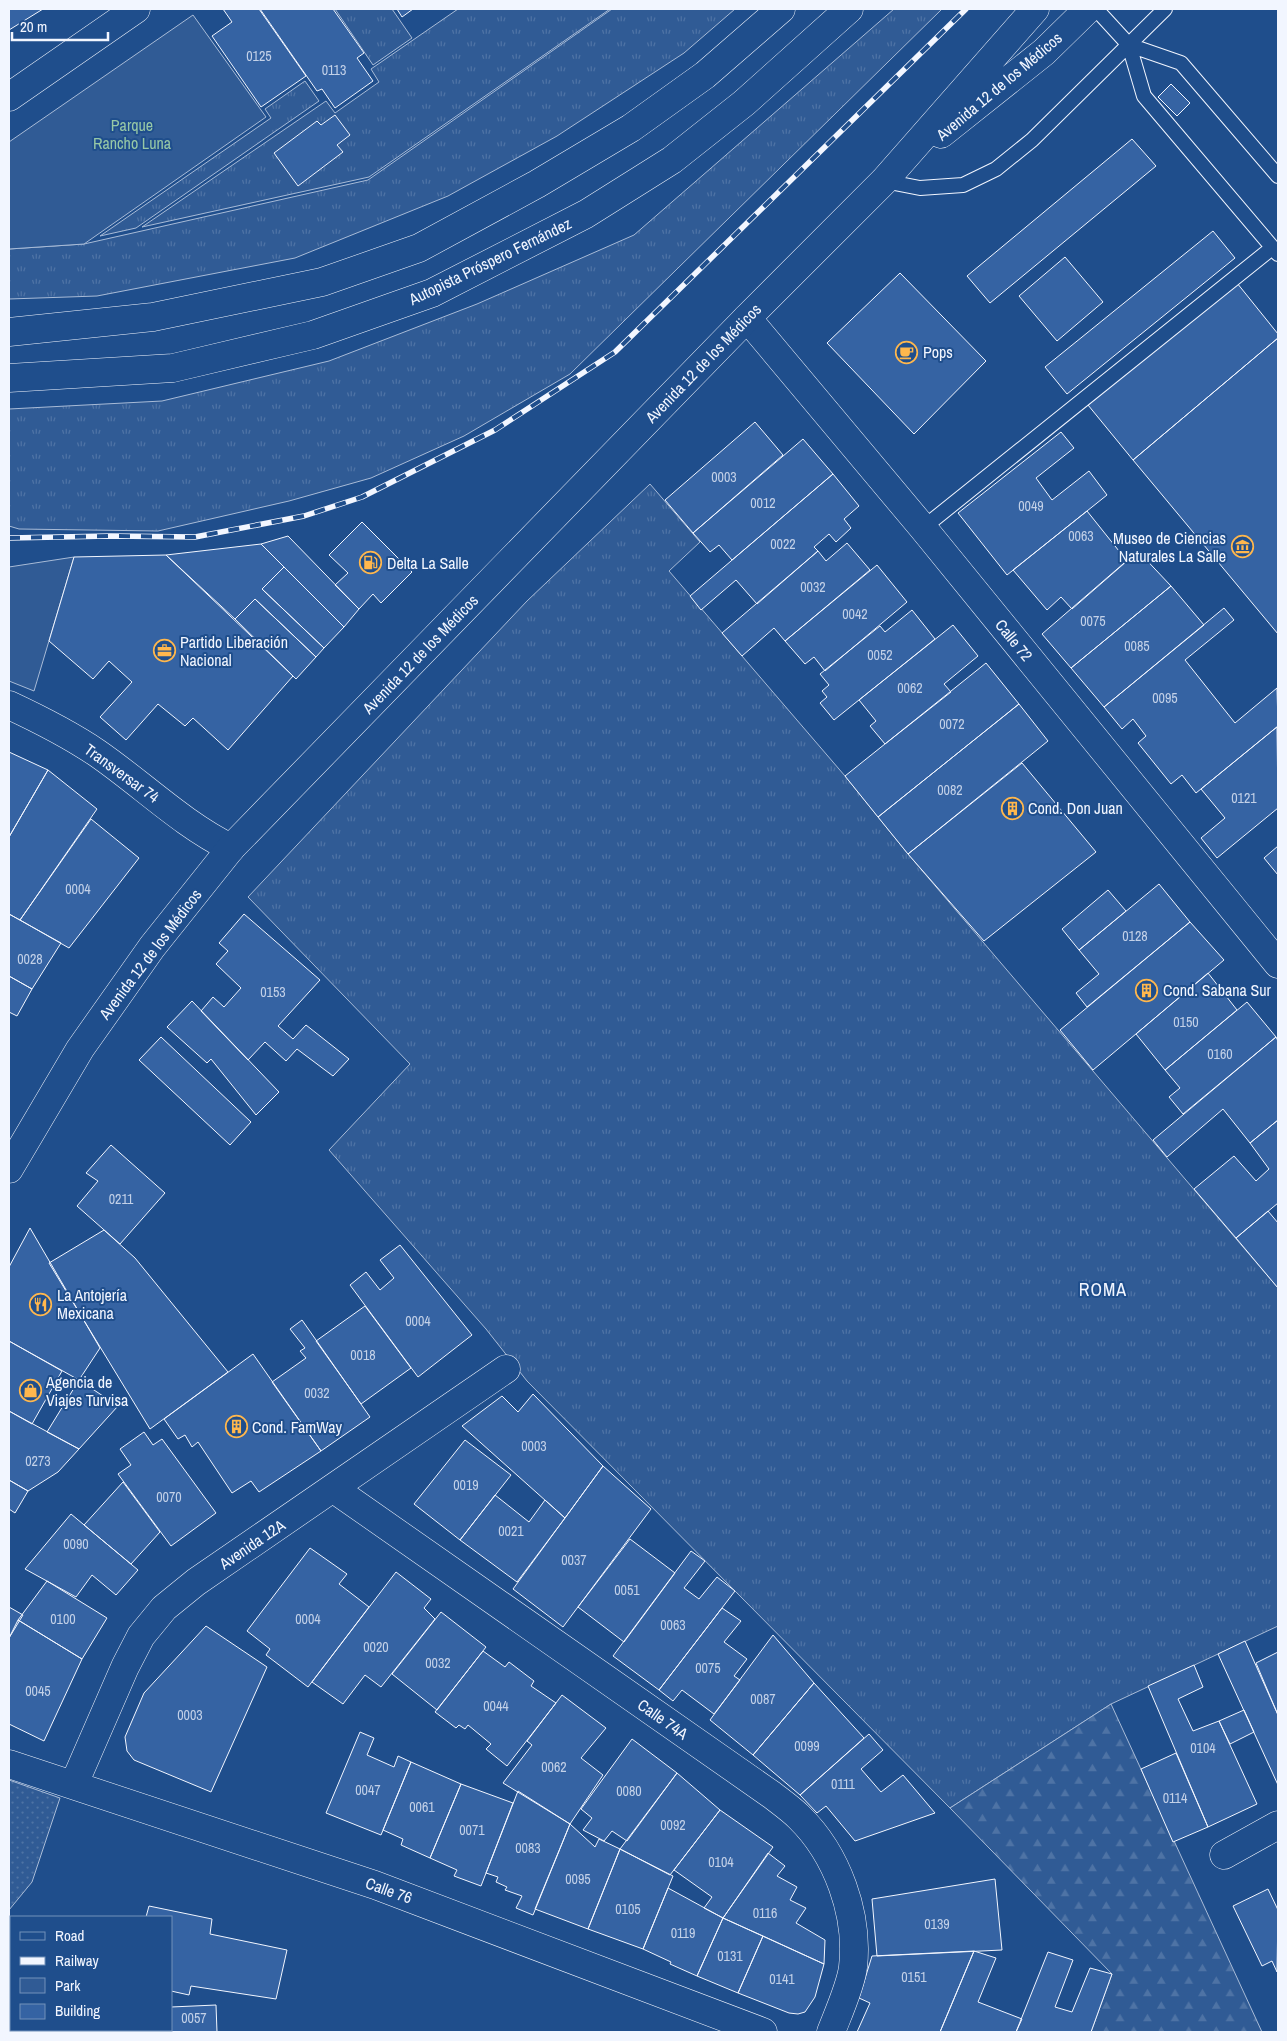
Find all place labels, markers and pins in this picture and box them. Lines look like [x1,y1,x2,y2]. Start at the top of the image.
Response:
cafe icon: Pops [895,340,919,364]
place label: Pops [923,341,953,363]
place label: Museo de Ciencias Naturales La Salle [1113,527,1226,567]
museum icon: Museo de Ciencias Naturales La Salle [1230,535,1254,559]
fuel station icon: Delta La Salle [359,551,383,575]
place label: Delta La Salle [387,552,469,574]
place label: Partido Liberación Nacional [180,631,288,671]
office icon: Partido Liberación Nacional [152,639,176,663]
building icon: Cond. Don Juan [1000,796,1024,820]
place label: Cond. Don Juan [1028,797,1123,819]
building icon: Cond. Sabana Sur [1135,978,1159,1002]
place label: Cond. Sabana Sur [1163,979,1272,1001]
place label: La Antojería Mexicana [57,1284,128,1324]
restaurant icon: La Antojería Mexicana [29,1292,53,1316]
place label: Agencia de Viajes Turvisa [45,1371,129,1411]
shop icon: Agencia de Viajes Turvisa [18,1379,42,1403]
building icon: Cond. FamWay [224,1415,248,1439]
place label: Cond. FamWay [252,1416,342,1438]

